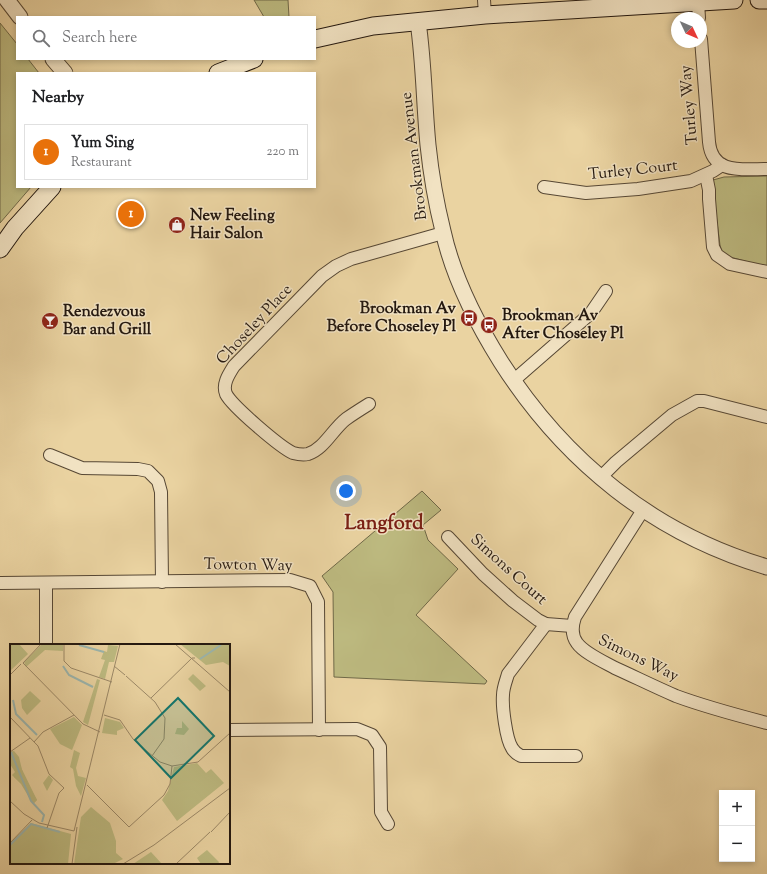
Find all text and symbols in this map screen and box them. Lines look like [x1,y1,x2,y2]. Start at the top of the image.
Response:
north arrow [671,12,707,48]
search box [16,16,316,60]
icon: search [30,27,52,49]
text: Search here [62,28,137,49]
street label: Turley Way [675,64,705,146]
text: Nearby [32,86,84,110]
street label: Brookman Avenue [396,91,434,221]
text: Yum Sing [71,133,134,154]
text: 1 [44,143,48,161]
text: 220 m [266,143,299,161]
text: Restaurant [71,154,132,172]
street label: Turley Court [587,155,679,187]
pin: 1 [118,199,144,229]
place label: New Feeling Hair Salon [190,205,275,246]
shop icon: New Feeling Hair Salon [167,215,187,235]
street label: Choseley Place [212,280,298,370]
place label: Brookman Av Before Choseley Pl [327,298,457,339]
place label: Rendezvous Bar and Grill [63,301,152,342]
place label: Brookman Av After Choseley Pl [502,305,624,346]
bus stop icon: Brookman Av Before Choseley Pl [459,308,479,328]
bar icon: Rendezvous Bar and Grill [40,311,60,331]
bus stop icon: Brookman Av After Choseley Pl [479,315,499,335]
your location [336,481,356,501]
district label: Langford [345,510,424,539]
street label: Simons Court [464,529,552,611]
street label: Towton Way [203,554,293,578]
street label: Simons Way [594,630,682,688]
inset map [10,644,230,864]
map controls [719,790,755,862]
button: + [719,790,755,826]
button: − [719,826,755,862]

